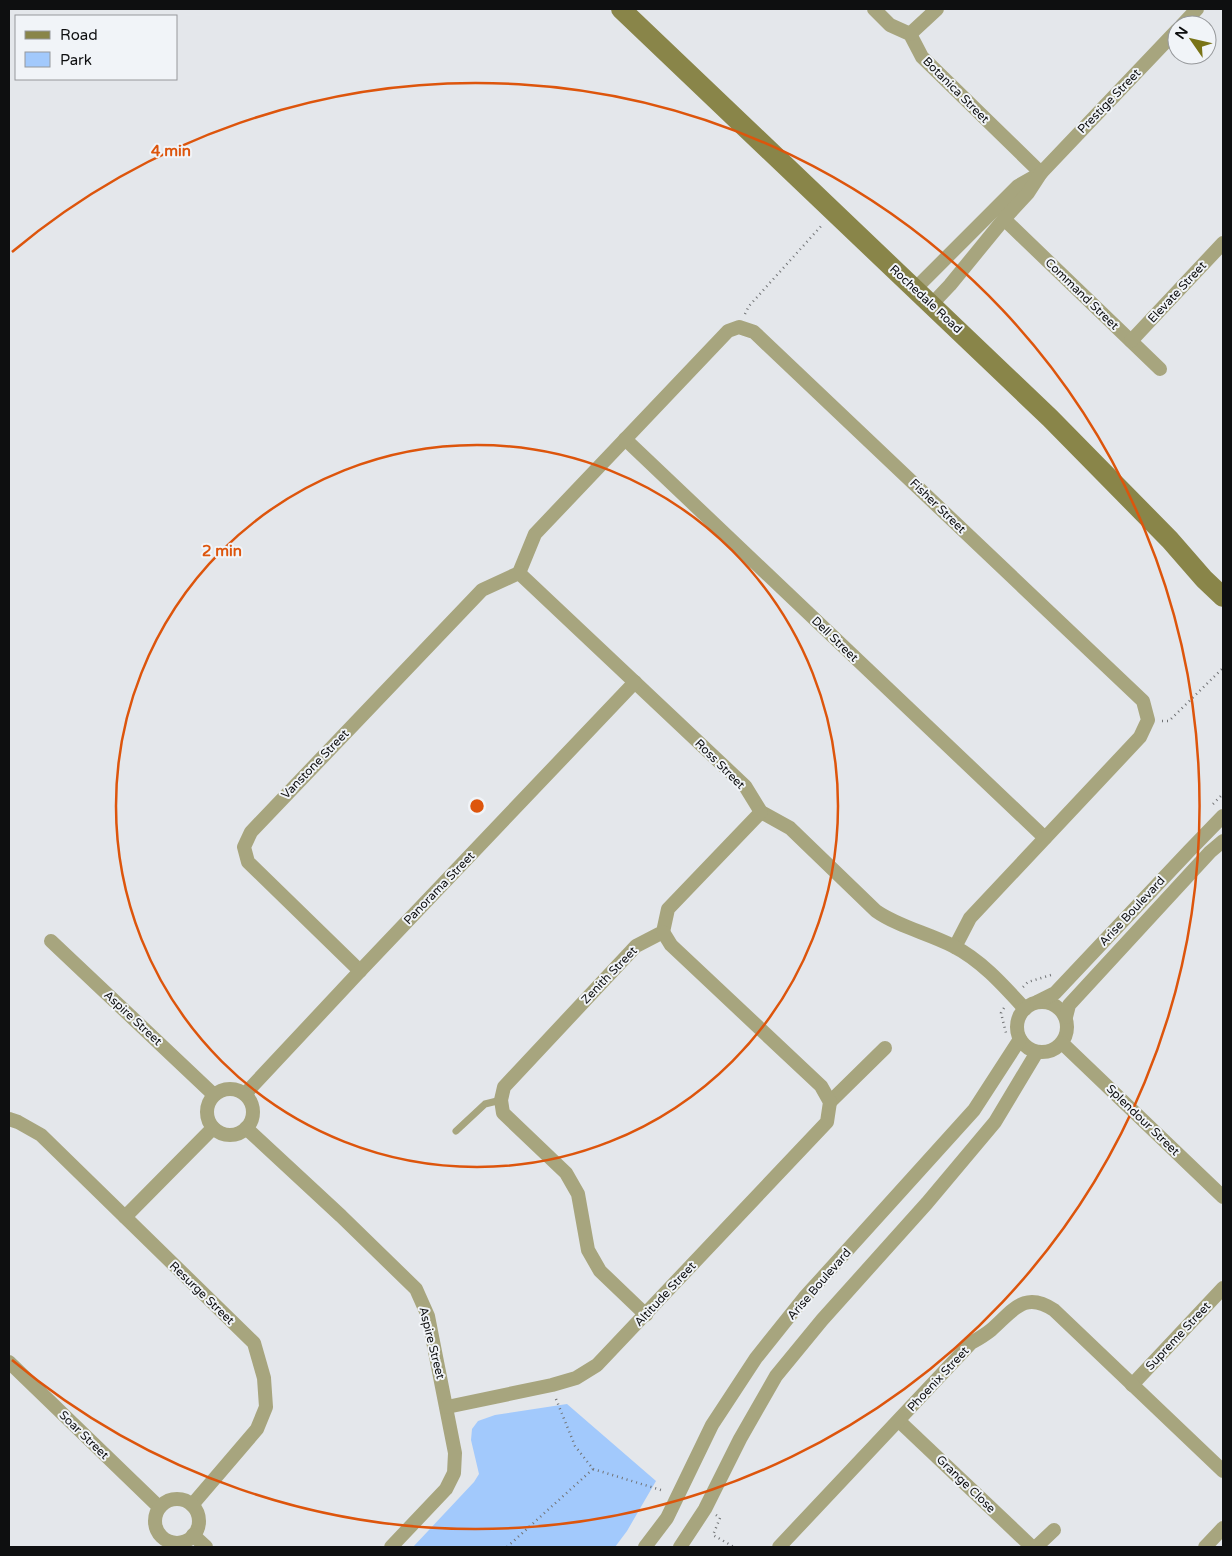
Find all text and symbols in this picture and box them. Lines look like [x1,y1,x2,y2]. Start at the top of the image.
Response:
legend [15,15,178,80]
north arrow [1167,15,1217,65]
text: N [1171,24,1192,42]
text: Road [60,26,98,44]
text: Park [60,51,92,69]
street label: Botanica Street [920,54,992,126]
street label: Prestige Street [1075,66,1144,136]
text: 4 min [151,142,191,160]
street label: Command Street [1042,255,1122,333]
street label: Elevate Street [1145,258,1209,326]
street label: Rochedale Road [887,262,965,336]
street label: Fisher Street [907,476,969,536]
text: 2 min [202,542,242,560]
street label: Dell Street [809,613,861,665]
street label: Vanstone Street [278,726,352,802]
street label: Ross Street [692,736,748,792]
centre of rings [468,797,486,815]
street label: Panorama Street [401,848,478,927]
street label: Arise Boulevard [1096,873,1168,949]
street label: Zenith Street [578,943,640,1007]
street label: Aspire Street [101,988,165,1049]
street label: Splendour Street [1104,1082,1183,1159]
street label: Arise Boulevard [784,1246,854,1322]
street label: Resurge Street [167,1259,238,1328]
street label: Altitude Street [632,1259,699,1329]
street label: Supreme Street [1143,1299,1214,1373]
street label: Aspire Street [416,1305,448,1381]
street label: Phoenix Street [904,1343,972,1414]
street label: Soar Street [56,1408,112,1462]
street label: Grange Close [934,1452,998,1516]

